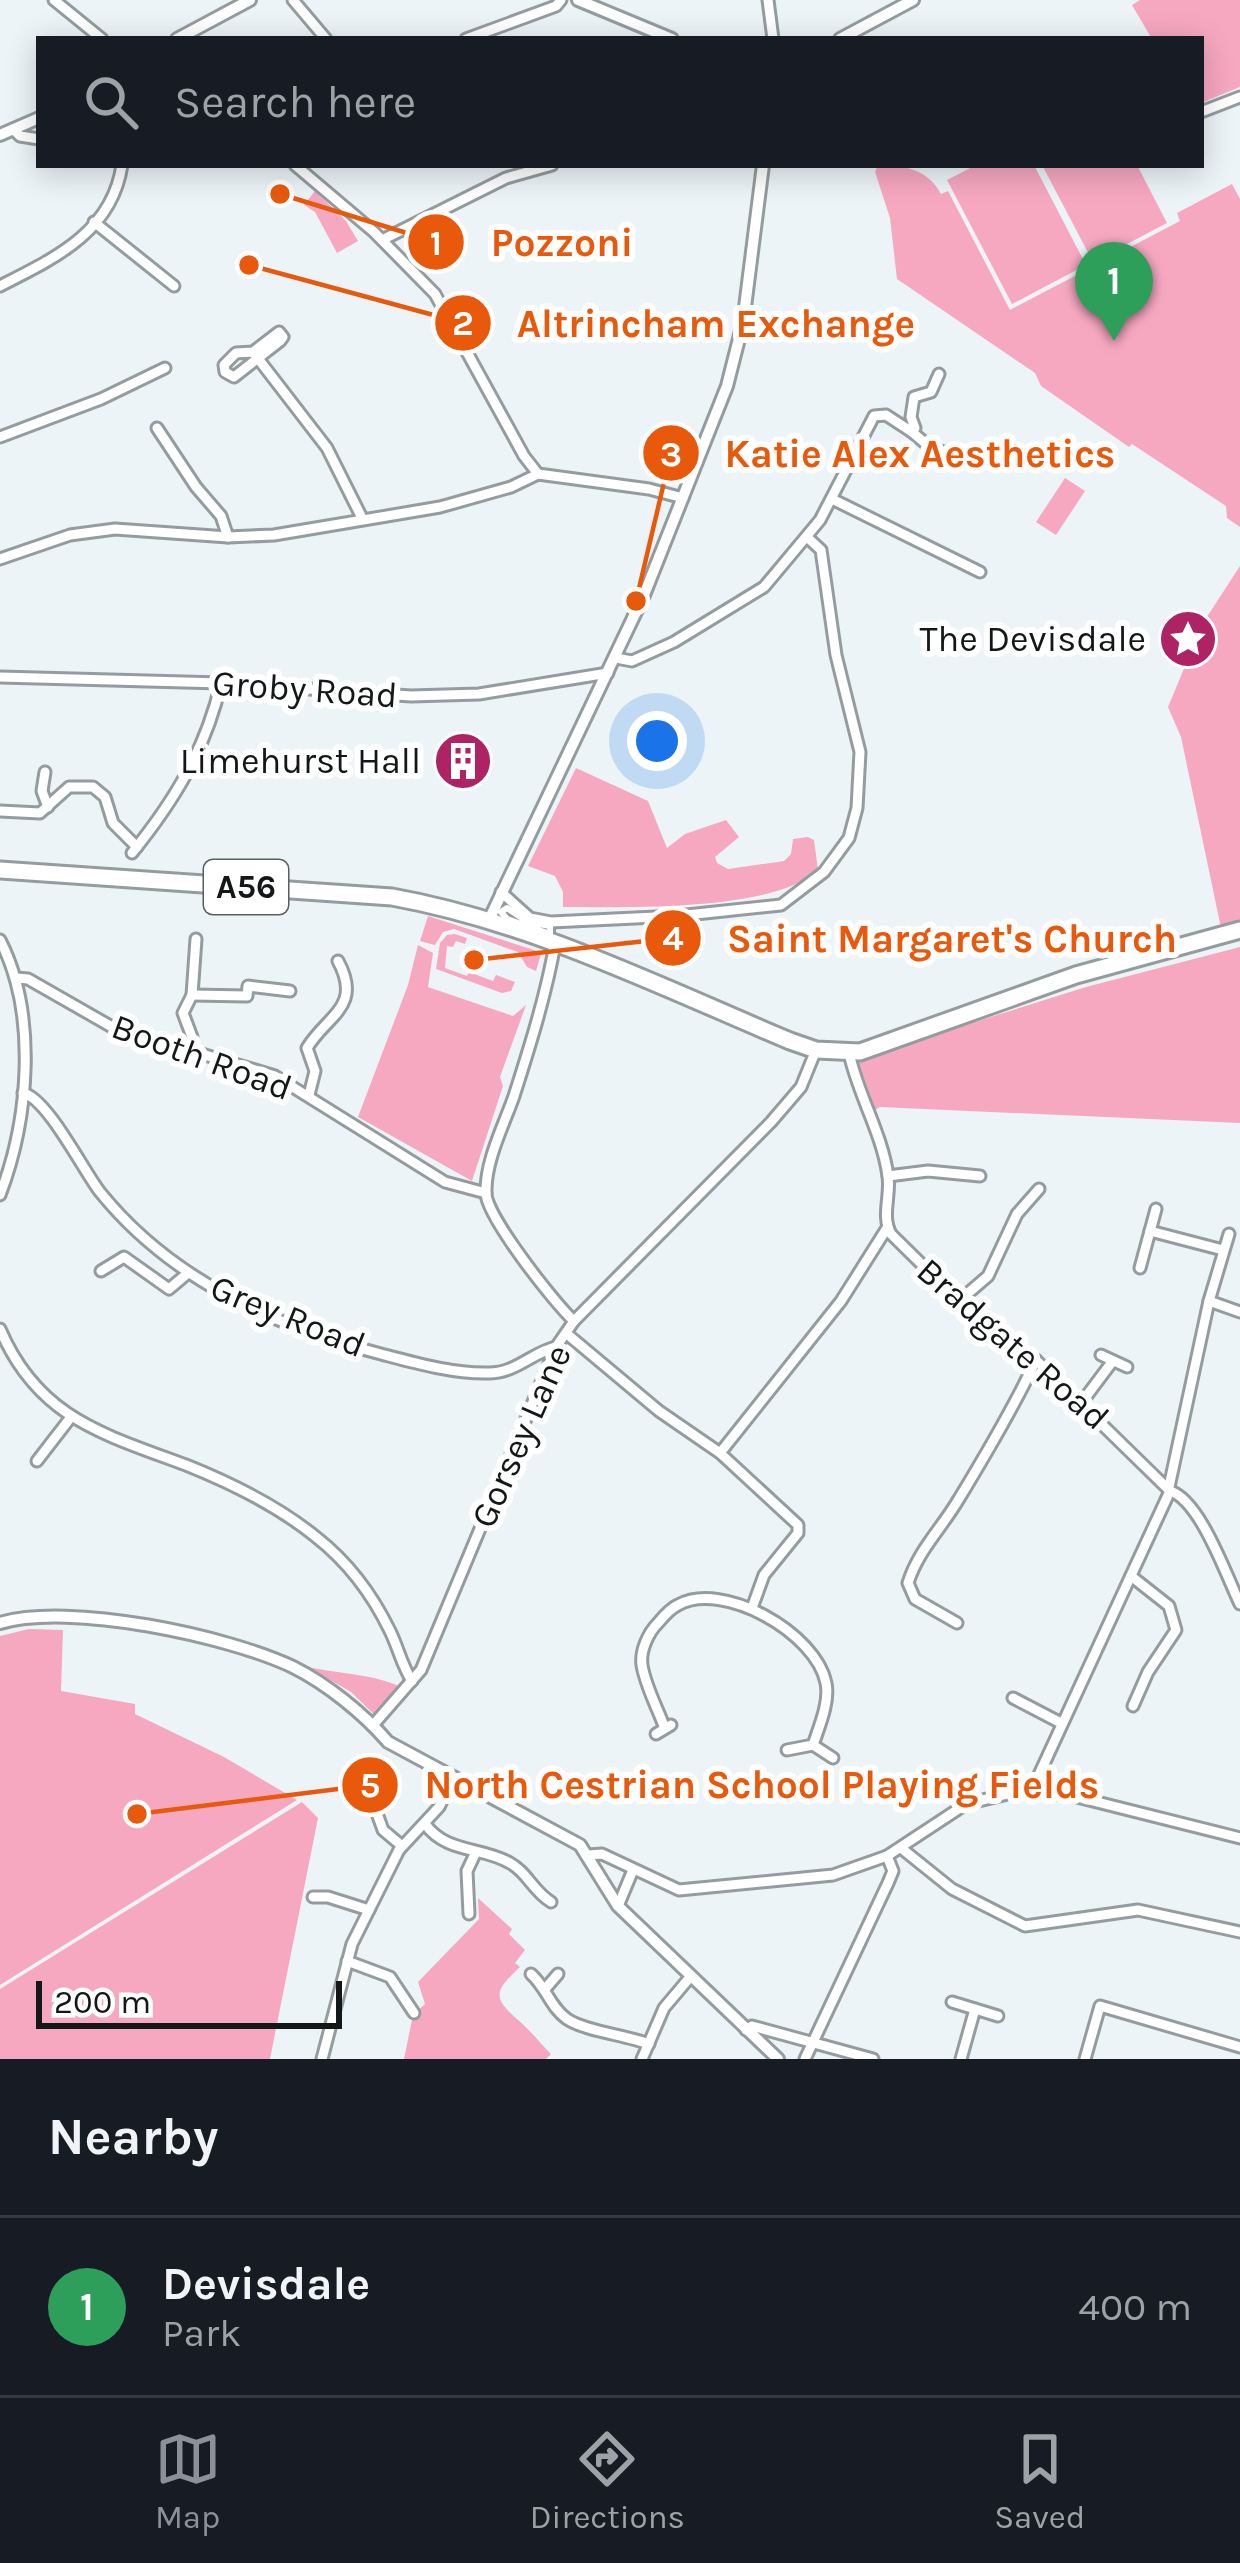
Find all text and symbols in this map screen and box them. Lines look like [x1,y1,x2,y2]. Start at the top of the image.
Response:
search box [36,36,1204,168]
icon: search [78,69,144,135]
text: Search here [174,76,416,128]
callout: Pozzoni [406,205,657,280]
text: Pozzoni [491,220,633,266]
text: 1 [430,222,442,264]
pin: 1 [1075,242,1153,341]
callout: Altrincham Exchange [433,285,940,360]
text: Altrincham Exchange [517,301,915,347]
text: 2 [452,302,474,344]
callout: Katie Alex Aesthetics [641,416,1140,491]
text: Katie Alex Aesthetics [725,431,1115,477]
text: 3 [660,433,682,475]
place icon: The Devisdale [1157,608,1219,670]
place label: The Devisdale [920,618,1146,660]
street label: Groby Road [211,662,399,716]
your location [627,711,687,771]
building icon: Limehurst Hall [432,730,494,792]
place label: Limehurst Hall [180,740,421,782]
road number: A56 [204,860,288,914]
callout: Saint Margaret's Church [643,900,1201,975]
text: Saint Margaret's Church [727,916,1177,962]
text: 4 [662,917,684,959]
street label: Booth Road [106,1005,298,1109]
street label: Bradgate Road [909,1249,1117,1439]
street label: Grey Road [205,1266,371,1366]
street label: Gorsey Lane [462,1338,580,1534]
callout: North Cestrian School Playing Fields [340,1747,1123,1822]
text: North Cestrian School Playing Fields [425,1762,1099,1808]
text: 5 [360,1764,380,1806]
scale bar [36,1975,342,2028]
text: 200 m [54,1983,151,2021]
text: Nearby [48,2107,218,2167]
text: Devisdale [162,2258,370,2310]
text: 1 [80,2284,94,2330]
text: 400 m [1078,2284,1192,2330]
text: Park [162,2310,241,2356]
tab: Map [155,2426,221,2536]
tab: Directions [530,2426,685,2536]
tab: Saved [994,2426,1085,2536]

